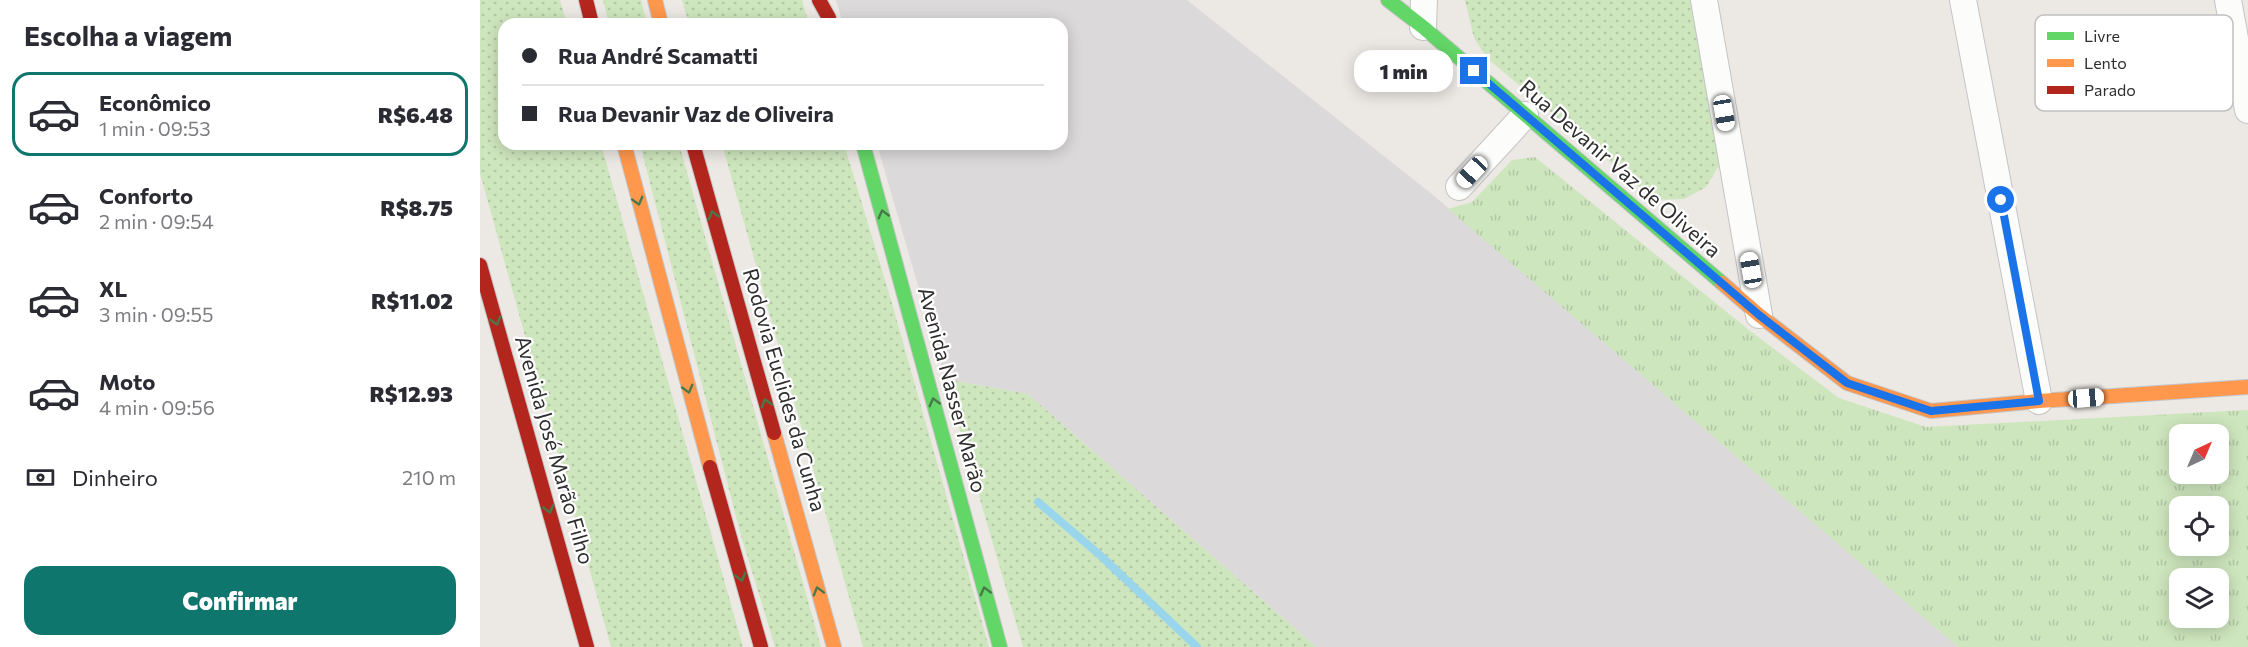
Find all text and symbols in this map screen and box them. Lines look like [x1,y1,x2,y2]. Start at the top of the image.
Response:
legend [2035,15,2233,111]
text: Escolha a viagem [24,19,232,52]
text: Livre [2084,26,2120,45]
text: Rua André Scamatti [558,42,758,69]
callout: 1 min [1354,50,1453,92]
text: Lento [2084,53,2127,72]
route end [1460,57,1487,84]
text: 1 min [1379,59,1428,83]
street label: Rua Devanir Vaz de Oliveira [1515,74,1727,262]
text: Parado [2084,80,2136,99]
icon: car [27,87,81,141]
text: Econômico [99,89,211,116]
car [1712,94,1736,132]
text: Rua Devanir Vaz de Oliveira [558,100,834,127]
text: R$6.48 [378,101,453,128]
text: 1 min · 09:53 [99,116,211,140]
car [1453,153,1491,191]
icon: car [27,180,81,234]
text: Conforto [99,182,193,209]
route start [1987,186,2014,213]
text: R$8.75 [380,194,453,221]
one-way arrow [631,195,644,205]
text: 2 min · 09:54 [99,209,214,233]
one-way arrow [877,209,890,219]
one-way arrow [707,210,720,220]
car [1739,251,1763,289]
street label: Rodovia Euclides da Cunha [739,265,832,514]
icon: car [27,273,81,327]
text: XL [99,275,127,302]
street label: Avenida Nasser Marão [914,284,993,495]
text: R$11.02 [371,287,453,314]
text: 3 min · 09:55 [99,302,214,326]
one-way arrow [489,315,501,326]
street label: Avenida José Marão Filho [511,332,600,567]
icon: car [27,366,81,420]
text: Moto [99,368,155,395]
text: R$12.93 [369,380,453,407]
one-way arrow [681,383,693,394]
car [2067,388,2105,408]
text: 4 min · 09:56 [99,395,215,419]
one-way arrow [760,398,773,408]
one-way arrow [929,398,941,408]
north arrow [2169,424,2229,484]
map controls [2169,424,2229,628]
icon: cash [24,461,57,494]
text: Dinheiro [72,464,158,491]
text: 210 m [402,465,456,489]
button: locate [2169,496,2229,556]
one-way arrow [541,504,554,514]
button: Confirmar [24,566,456,635]
button: layers [2169,568,2229,628]
one-way arrow [734,571,746,582]
one-way arrow [813,586,826,596]
one-way arrow [980,586,992,596]

